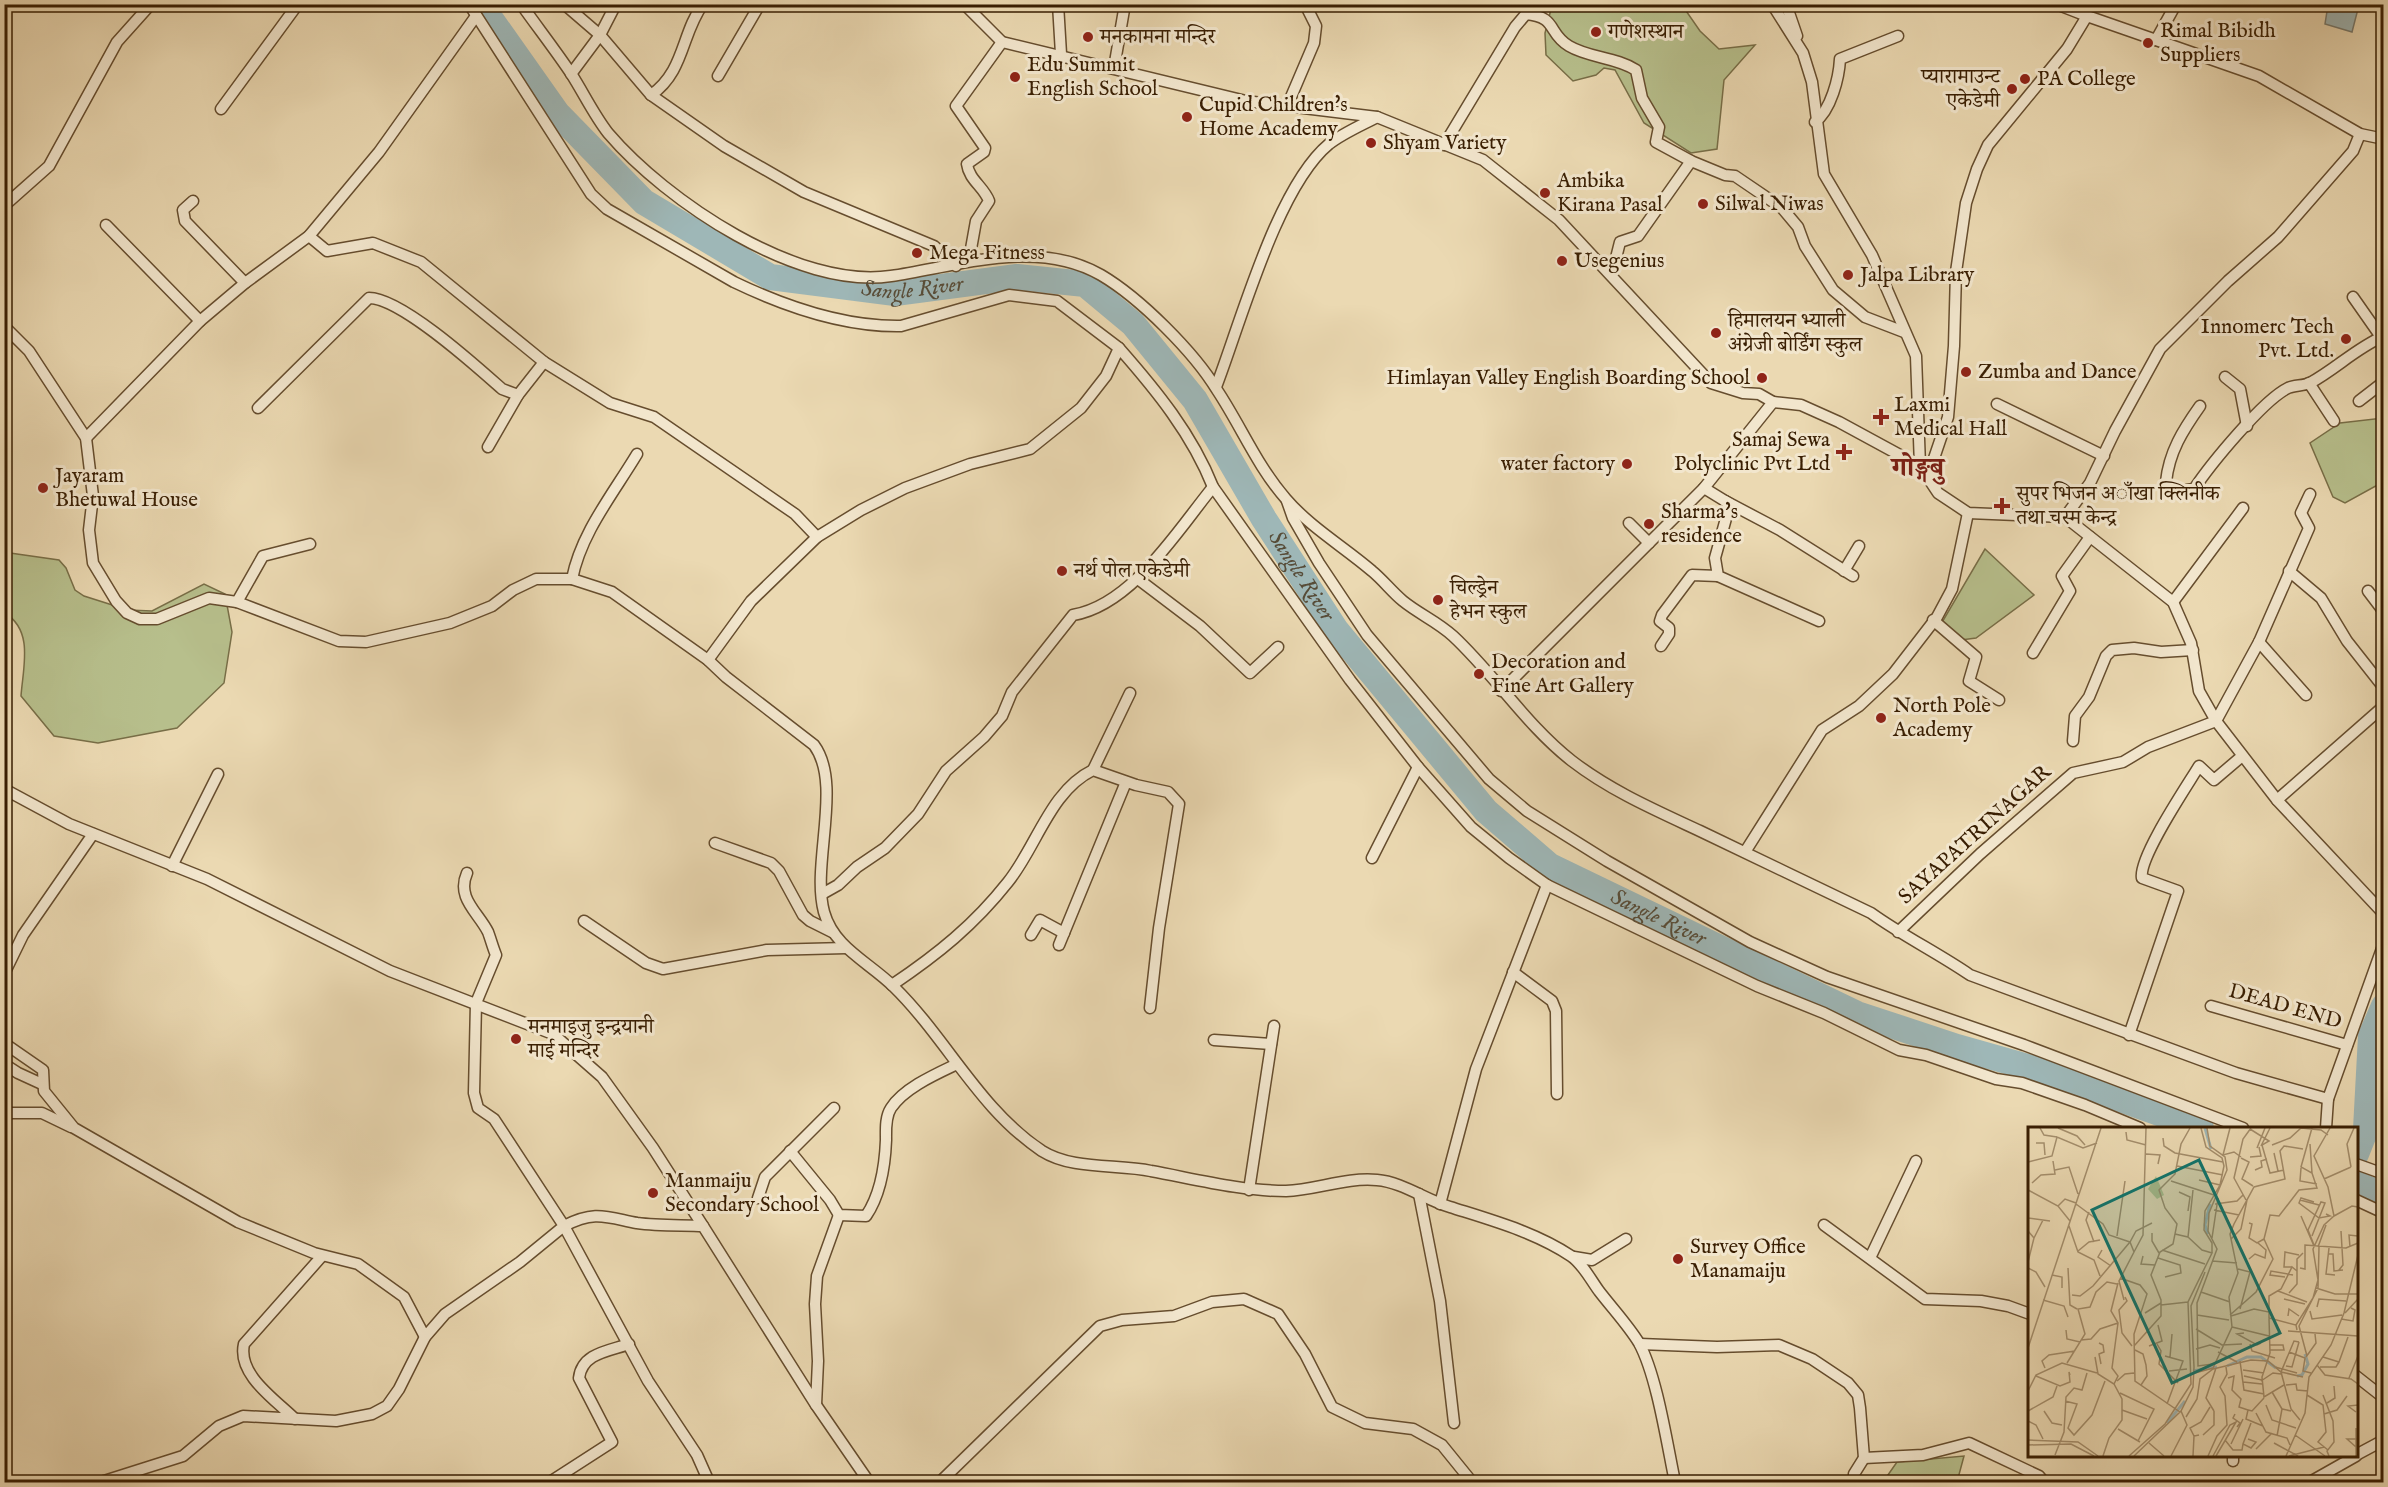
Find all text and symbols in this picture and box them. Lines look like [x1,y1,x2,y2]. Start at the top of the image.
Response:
place label: Rimal Bibidh Suppliers [2160,18,2276,69]
place label: गणेशस्थान [1607,19,1685,46]
place label: मनकामना मन्दिर [1099,24,1216,51]
marker: गणेशस्थान [1589,25,1603,39]
marker: मनकामना मन्दिर [1081,30,1095,44]
marker: Rimal Bibidh Suppliers [2141,36,2155,50]
place label: Edu Summit English School [1027,52,1158,103]
place label: प्यारामाउन्ट एकेडेमी [1920,64,2001,115]
place label: PA College [2037,66,2136,93]
marker: Edu Summit English School [1008,70,1022,84]
marker: PA College [2018,72,2032,86]
marker: प्यारामाउन्ट एकेडेमी [2005,82,2019,96]
place label: Cupid Children's Home Academy [1199,92,1348,143]
marker: Cupid Children's Home Academy [1180,110,1194,124]
place label: Shyam Variety [1383,130,1507,157]
marker: Shyam Variety [1364,136,1378,150]
place label: Ambika Kirana Pasal [1556,168,1663,219]
marker: Ambika Kirana Pasal [1538,186,1552,200]
place label: Silwal Niwas [1715,191,1824,218]
marker: Silwal Niwas [1696,197,1710,211]
place label: Mega Fitness [929,240,1045,267]
marker: Mega Fitness [910,246,924,260]
place label: Usegenius [1574,248,1664,275]
marker: Usegenius [1555,254,1569,268]
place label: Jalpa Library [1858,262,1975,289]
marker: Jalpa Library [1841,268,1855,282]
water label: Sangle River [860,270,967,308]
place label: हिमालयन भ्याली अंग्रेजी बोर्डिंग स्कुल [1727,308,1863,359]
place label: Innomerc Tech Pvt. Ltd. [2201,314,2334,365]
marker: हिमालयन भ्याली अंग्रेजी बोर्डिंग स्कुल [1709,326,1723,340]
marker: Innomerc Tech Pvt. Ltd. [2339,332,2353,346]
place label: Zumba and Dance [1978,359,2137,386]
place label: Himlayan Valley English Boarding School [1386,365,1750,392]
marker: Zumba and Dance [1959,365,1973,379]
marker: Himlayan Valley English Boarding School [1755,371,1769,385]
place label: Laxmi Medical Hall [1894,392,2007,443]
marker: Laxmi Medical Hall [1872,408,1890,426]
place label: Samaj Sewa Polyclinic Pvt Ltd [1674,427,1831,478]
marker: Samaj Sewa Polyclinic Pvt Ltd [1835,443,1853,461]
place label: water factory [1501,451,1616,478]
district label: गोङ्गबु [1890,452,1946,486]
marker: water factory [1620,457,1634,471]
place label: Jayaram Bhetuwal House [53,463,198,514]
marker: Jayaram Bhetuwal House [36,481,50,495]
place label: सुपर भिजन अाँखा क्लिनीक तथा चस्म केन्द्र [2015,481,2221,532]
marker: सुपर भिजन अाँखा क्लिनीक तथा चस्म केन्द्र [1993,497,2011,515]
place label: Sharma's residence [1661,499,1742,550]
marker: Sharma's residence [1642,517,1656,531]
water label: Sangle River [1261,525,1341,628]
place label: नर्थ पोल एकेडेमी [1073,557,1191,585]
marker: नर्थ पोल एकेडेमी [1055,564,1069,578]
place label: चिल्ड्रेन हेभन स्कुल [1449,575,1528,626]
marker: चिल्ड्रेन हेभन स्कुल [1431,593,1445,607]
place label: Decoration and Fine Art Gallery [1491,649,1635,700]
marker: Decoration and Fine Art Gallery [1472,667,1486,681]
place label: North Pole Academy [1892,693,1991,744]
marker: North Pole Academy [1874,711,1888,725]
street label: SAYAPATRINAGAR [1893,759,2058,911]
water label: Sangle River [1606,883,1712,954]
street label: DEAD END [2225,978,2345,1036]
place label: मनमाइजु इन्द्रयानी माई मन्दिर [527,1014,655,1065]
marker: मनमाइजु इन्द्रयानी माई मन्दिर [509,1032,523,1046]
inset map [2028,1127,2358,1457]
place label: Manmaiju Secondary School [665,1168,819,1219]
marker: Manmaiju Secondary School [646,1186,660,1200]
place label: Survey Office Manamaiju [1690,1234,1806,1285]
marker: Survey Office Manamaiju [1671,1252,1685,1266]

